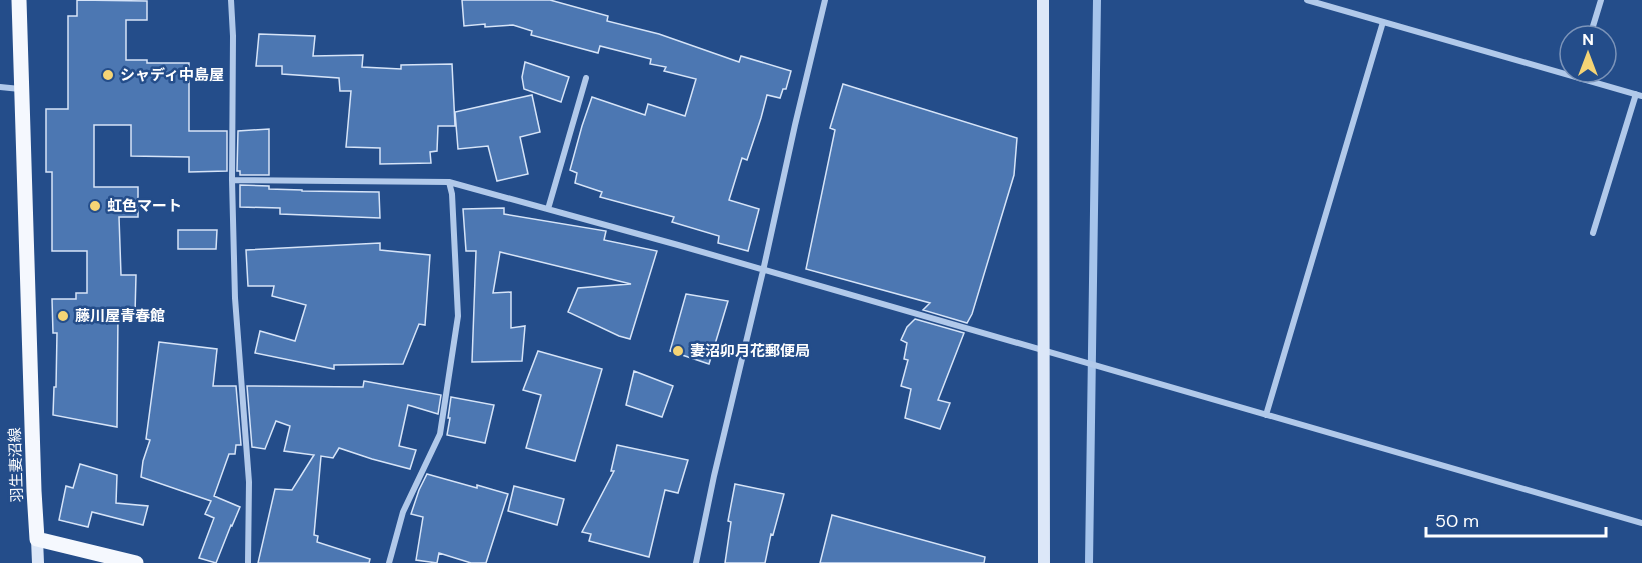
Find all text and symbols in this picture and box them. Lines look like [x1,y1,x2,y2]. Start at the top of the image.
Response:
north arrow [1558,24,1618,84]
text: N [1582,29,1594,50]
place label: シャディ中島屋 [120,65,224,85]
marker: シャディ中島屋 [101,68,115,82]
place label: 虹色マート [107,196,182,216]
marker: 虹色マート [88,199,102,213]
place label: 藤川屋青春館 [75,306,165,326]
marker: 藤川屋青春館 [56,309,70,323]
place label: 妻沼卯月花郵便局 [690,341,810,361]
marker: 妻沼卯月花郵便局 [671,344,685,358]
street label: 羽生妻沼線 [5,427,27,503]
scale bar [1426,500,1606,538]
text: 50 m [1435,509,1479,533]

